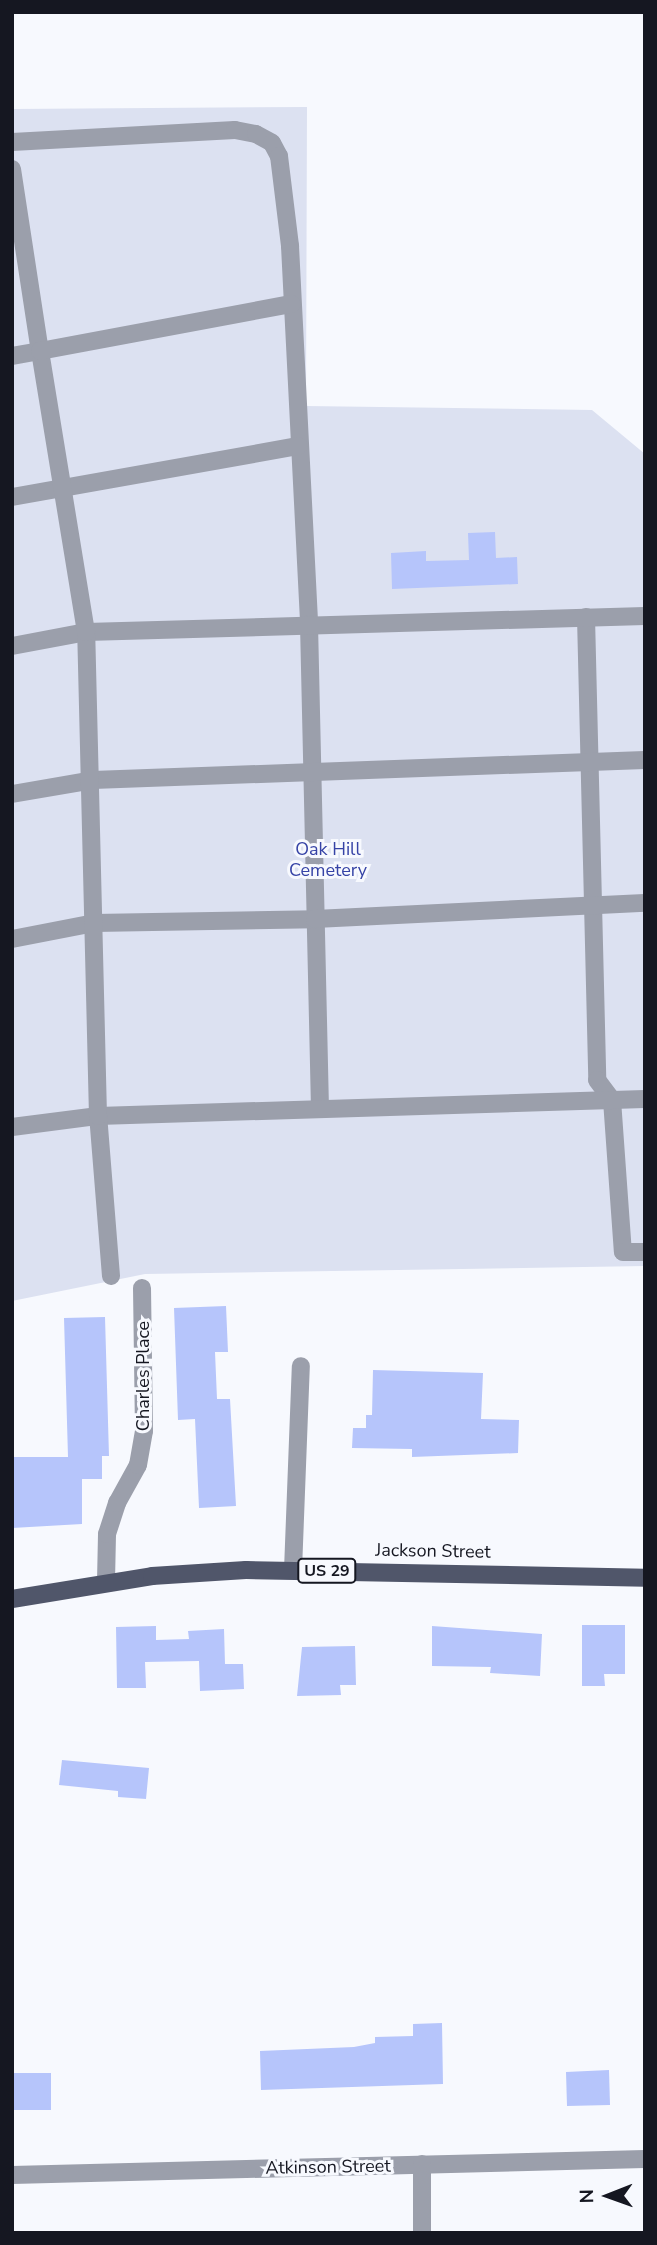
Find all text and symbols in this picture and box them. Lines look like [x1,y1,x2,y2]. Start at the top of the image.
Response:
park label: Oak Hill Cemetery [289,839,367,882]
street label: Charles Place [132,1321,154,1431]
street label: Jackson Street [375,1539,491,1563]
road number: US 29 [297,1558,357,1583]
street label: Atkinson Street [265,2155,391,2179]
north arrow [573,2161,643,2231]
text: N [574,2189,600,2204]

